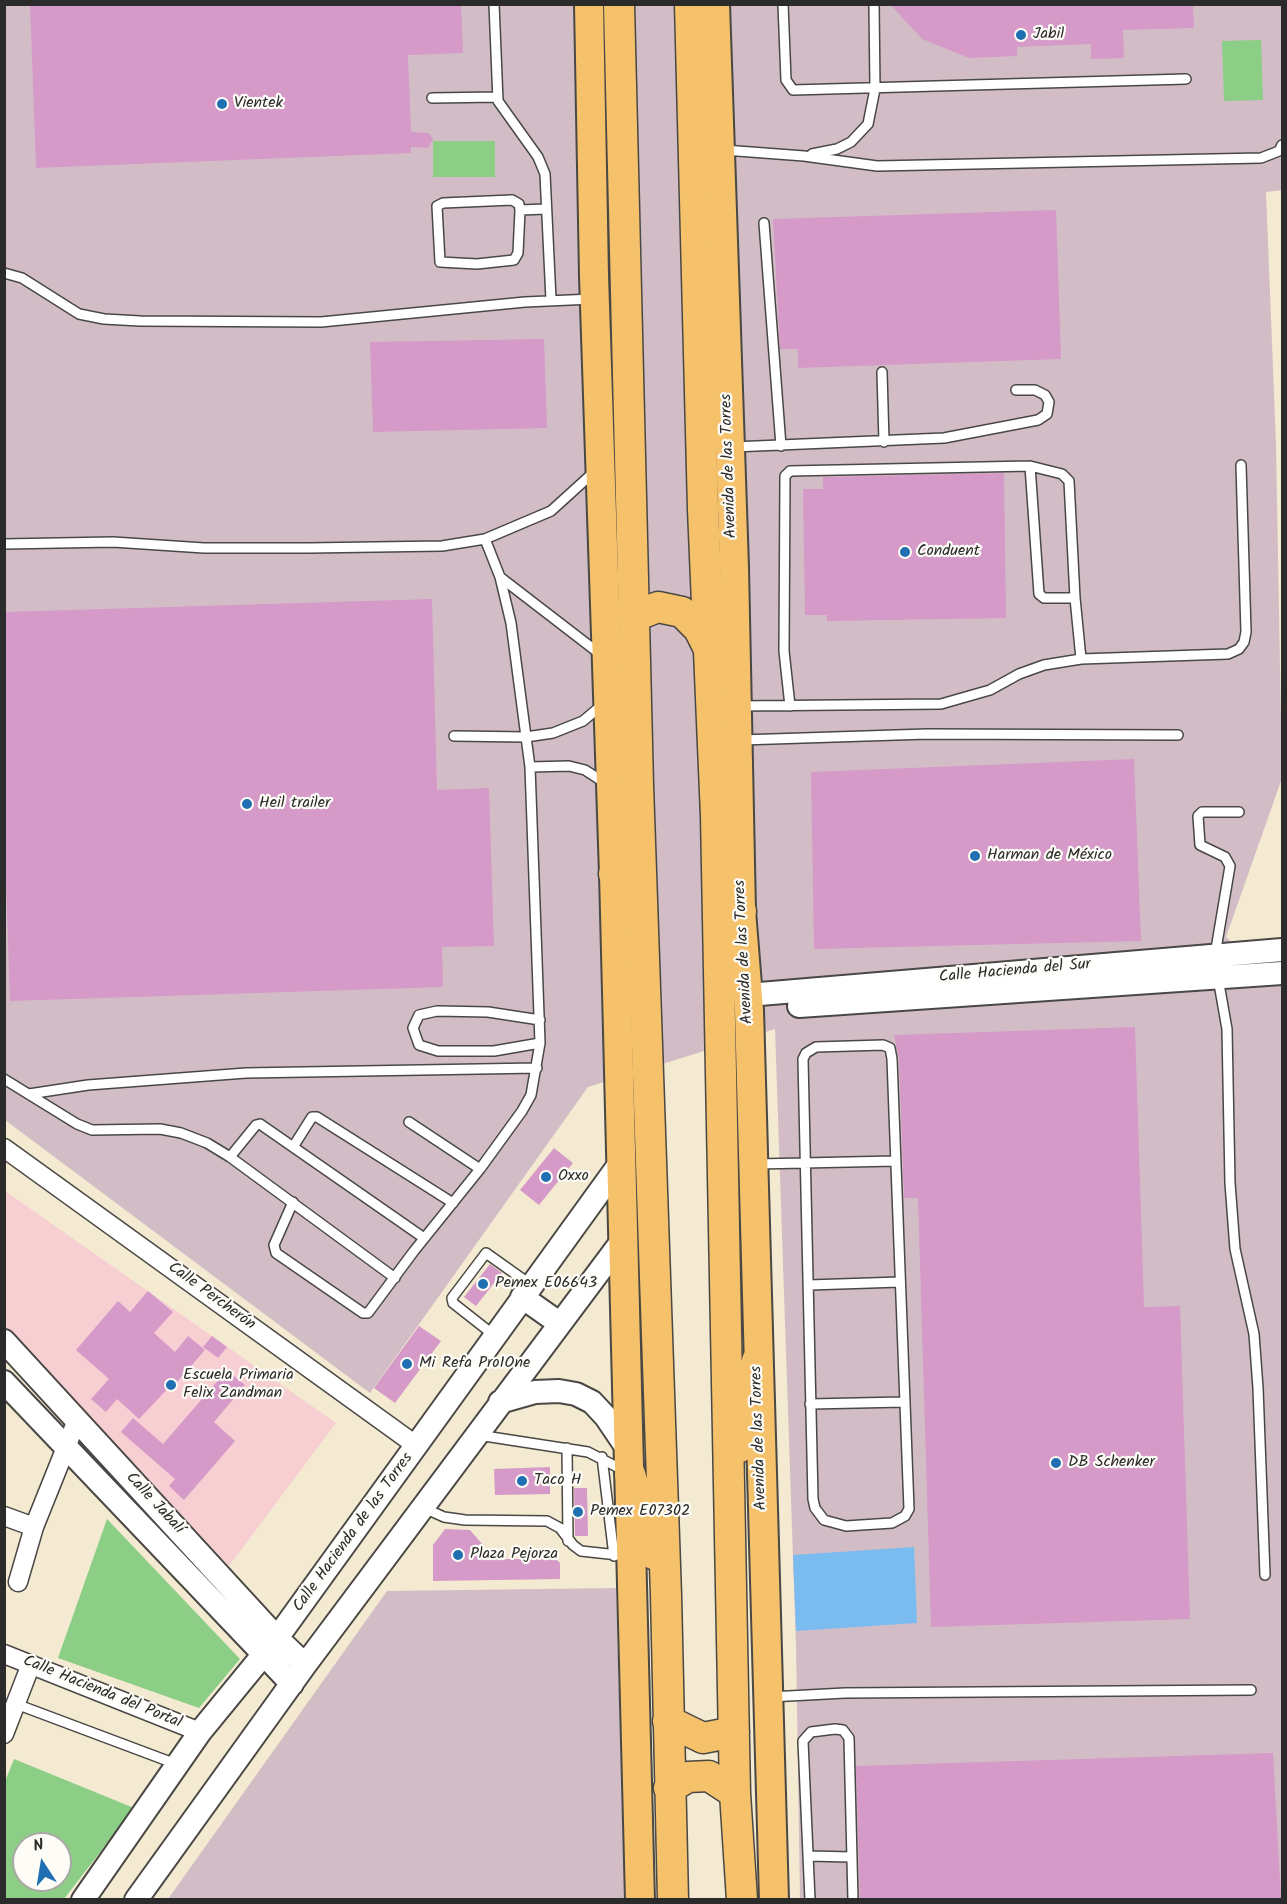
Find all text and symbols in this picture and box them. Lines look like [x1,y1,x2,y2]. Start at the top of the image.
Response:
place label: Jabil [1033,25,1064,45]
marker: Jabil [1014,28,1028,42]
place label: Vientek [234,94,283,114]
marker: Vientek [215,97,229,111]
street label: Avenida de las Torres [718,393,742,539]
place label: Conduent [917,542,980,562]
marker: Conduent [898,545,912,559]
place label: Heil trailer [259,794,330,814]
marker: Heil trailer [240,797,254,811]
place label: Harman de México [987,846,1112,866]
marker: Harman de México [968,849,982,863]
street label: Avenida de las Torres [732,879,758,1025]
street label: Calle Hacienda del Sur [938,956,1092,988]
place label: Oxxo [558,1167,589,1187]
marker: Oxxo [539,1170,553,1184]
street label: Calle Percherón [163,1259,259,1335]
place label: Pemex E06643 [495,1274,597,1294]
marker: Pemex E06643 [476,1277,490,1291]
place label: Mi Refa Pro1One [419,1354,530,1374]
marker: Mi Refa Pro1One [400,1357,414,1371]
street label: Avenida de las Torres [748,1365,772,1511]
place label: Escuela Primaria Felix Zandman [183,1366,294,1404]
marker: Escuela Primaria Felix Zandman [164,1378,178,1392]
street label: Calle Hacienda de las Torres [290,1450,418,1616]
place label: DB Schenker [1068,1453,1155,1473]
marker: DB Schenker [1049,1456,1063,1470]
street label: Calle Jabalí [121,1469,187,1539]
place label: Taco H [534,1471,582,1491]
marker: Taco H [515,1474,529,1488]
place label: Pemex E07302 [590,1502,690,1522]
marker: Pemex E07302 [571,1505,585,1519]
place label: Plaza Pejorza [470,1545,558,1565]
marker: Plaza Pejorza [451,1548,465,1562]
street label: Calle Hacienda del Portal [20,1652,184,1734]
north arrow [12,1832,72,1892]
text: N [31,1833,46,1859]

